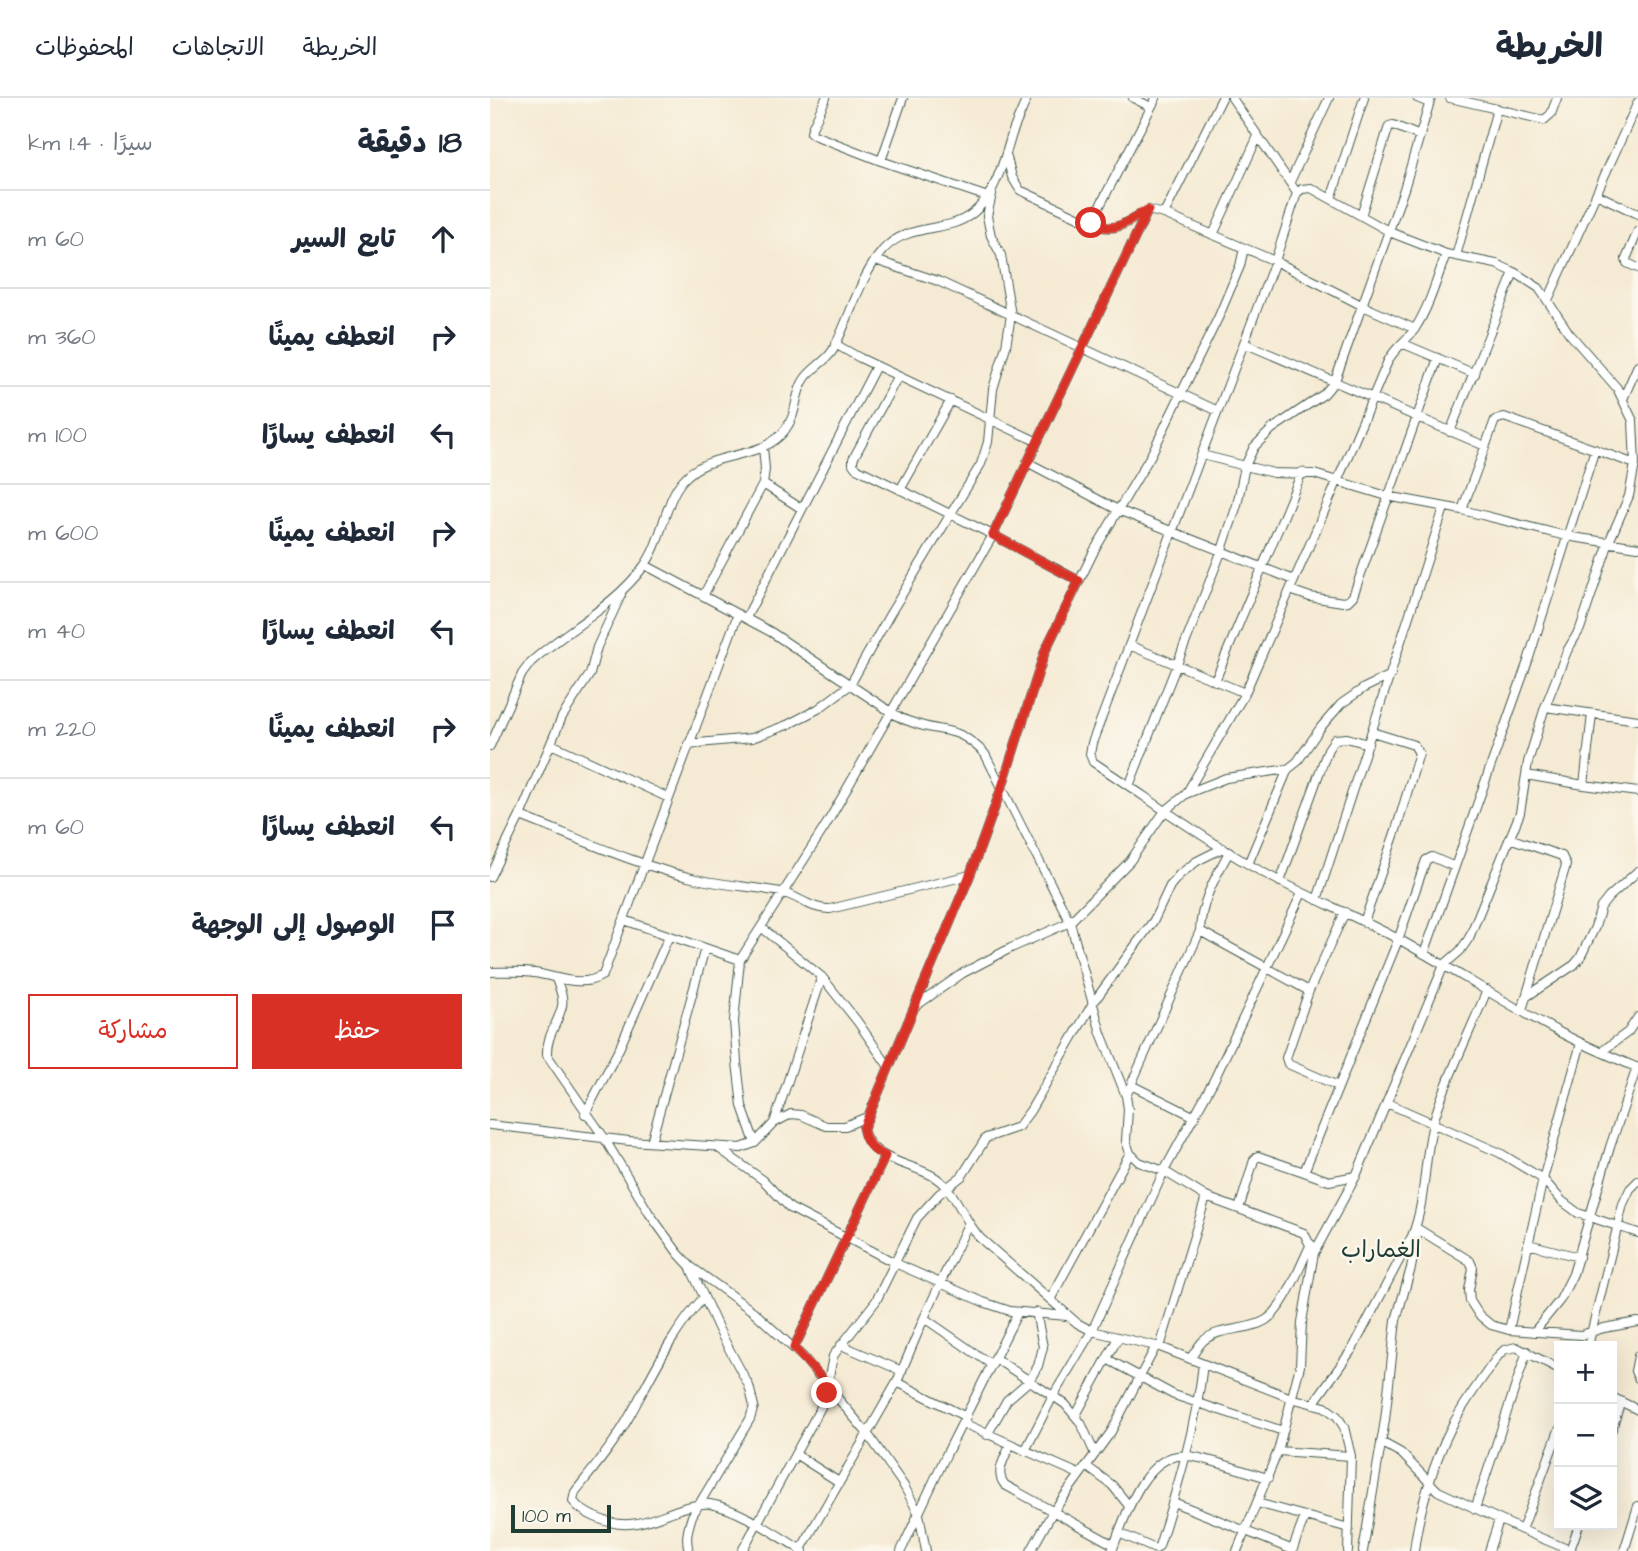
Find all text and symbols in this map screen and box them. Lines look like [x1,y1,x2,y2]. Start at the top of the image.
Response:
text: الخريطة [1496,24,1603,70]
text: المحفوظات [35,31,134,65]
text: الاتجاهات [172,31,265,65]
text: الخريطة [303,31,377,65]
text: 18 دقيقة [357,122,462,164]
text: سيرًا · 1.4 km [28,127,153,159]
route start [1075,207,1106,238]
icon: ahead [424,220,462,258]
text: تابع السير [292,221,395,257]
text: 60 m [28,223,84,255]
icon: right [424,318,462,356]
text: انعطف يمينًا [268,319,395,355]
text: 360 m [28,321,96,353]
icon: left [424,416,462,454]
text: انعطف يسارًا [262,417,395,453]
text: 100 m [28,419,87,451]
icon: right [424,514,462,552]
text: انعطف يمينًا [268,515,395,551]
text: 600 m [28,517,99,549]
icon: left [424,612,462,650]
text: انعطف يسارًا [262,613,395,649]
text: 40 m [28,615,85,647]
icon: right [424,710,462,748]
text: انعطف يمينًا [268,711,395,747]
text: 220 m [28,713,96,745]
icon: left [424,808,462,846]
text: انعطف يسارًا [262,809,395,845]
text: 60 m [28,811,84,843]
icon: arrive [424,906,462,944]
text: الوصول إلى الوجهة [191,907,395,943]
button: مشاركة [28,994,238,1069]
button: حفظ [252,994,462,1069]
district label: الغماراب [1341,1234,1421,1266]
map controls [1554,1341,1617,1530]
button: + [1554,1341,1617,1404]
route end [811,1377,842,1408]
button: − [1554,1404,1617,1467]
button: layers [1554,1467,1617,1530]
scale bar [511,1502,611,1534]
text: 100 m [522,1503,571,1530]

